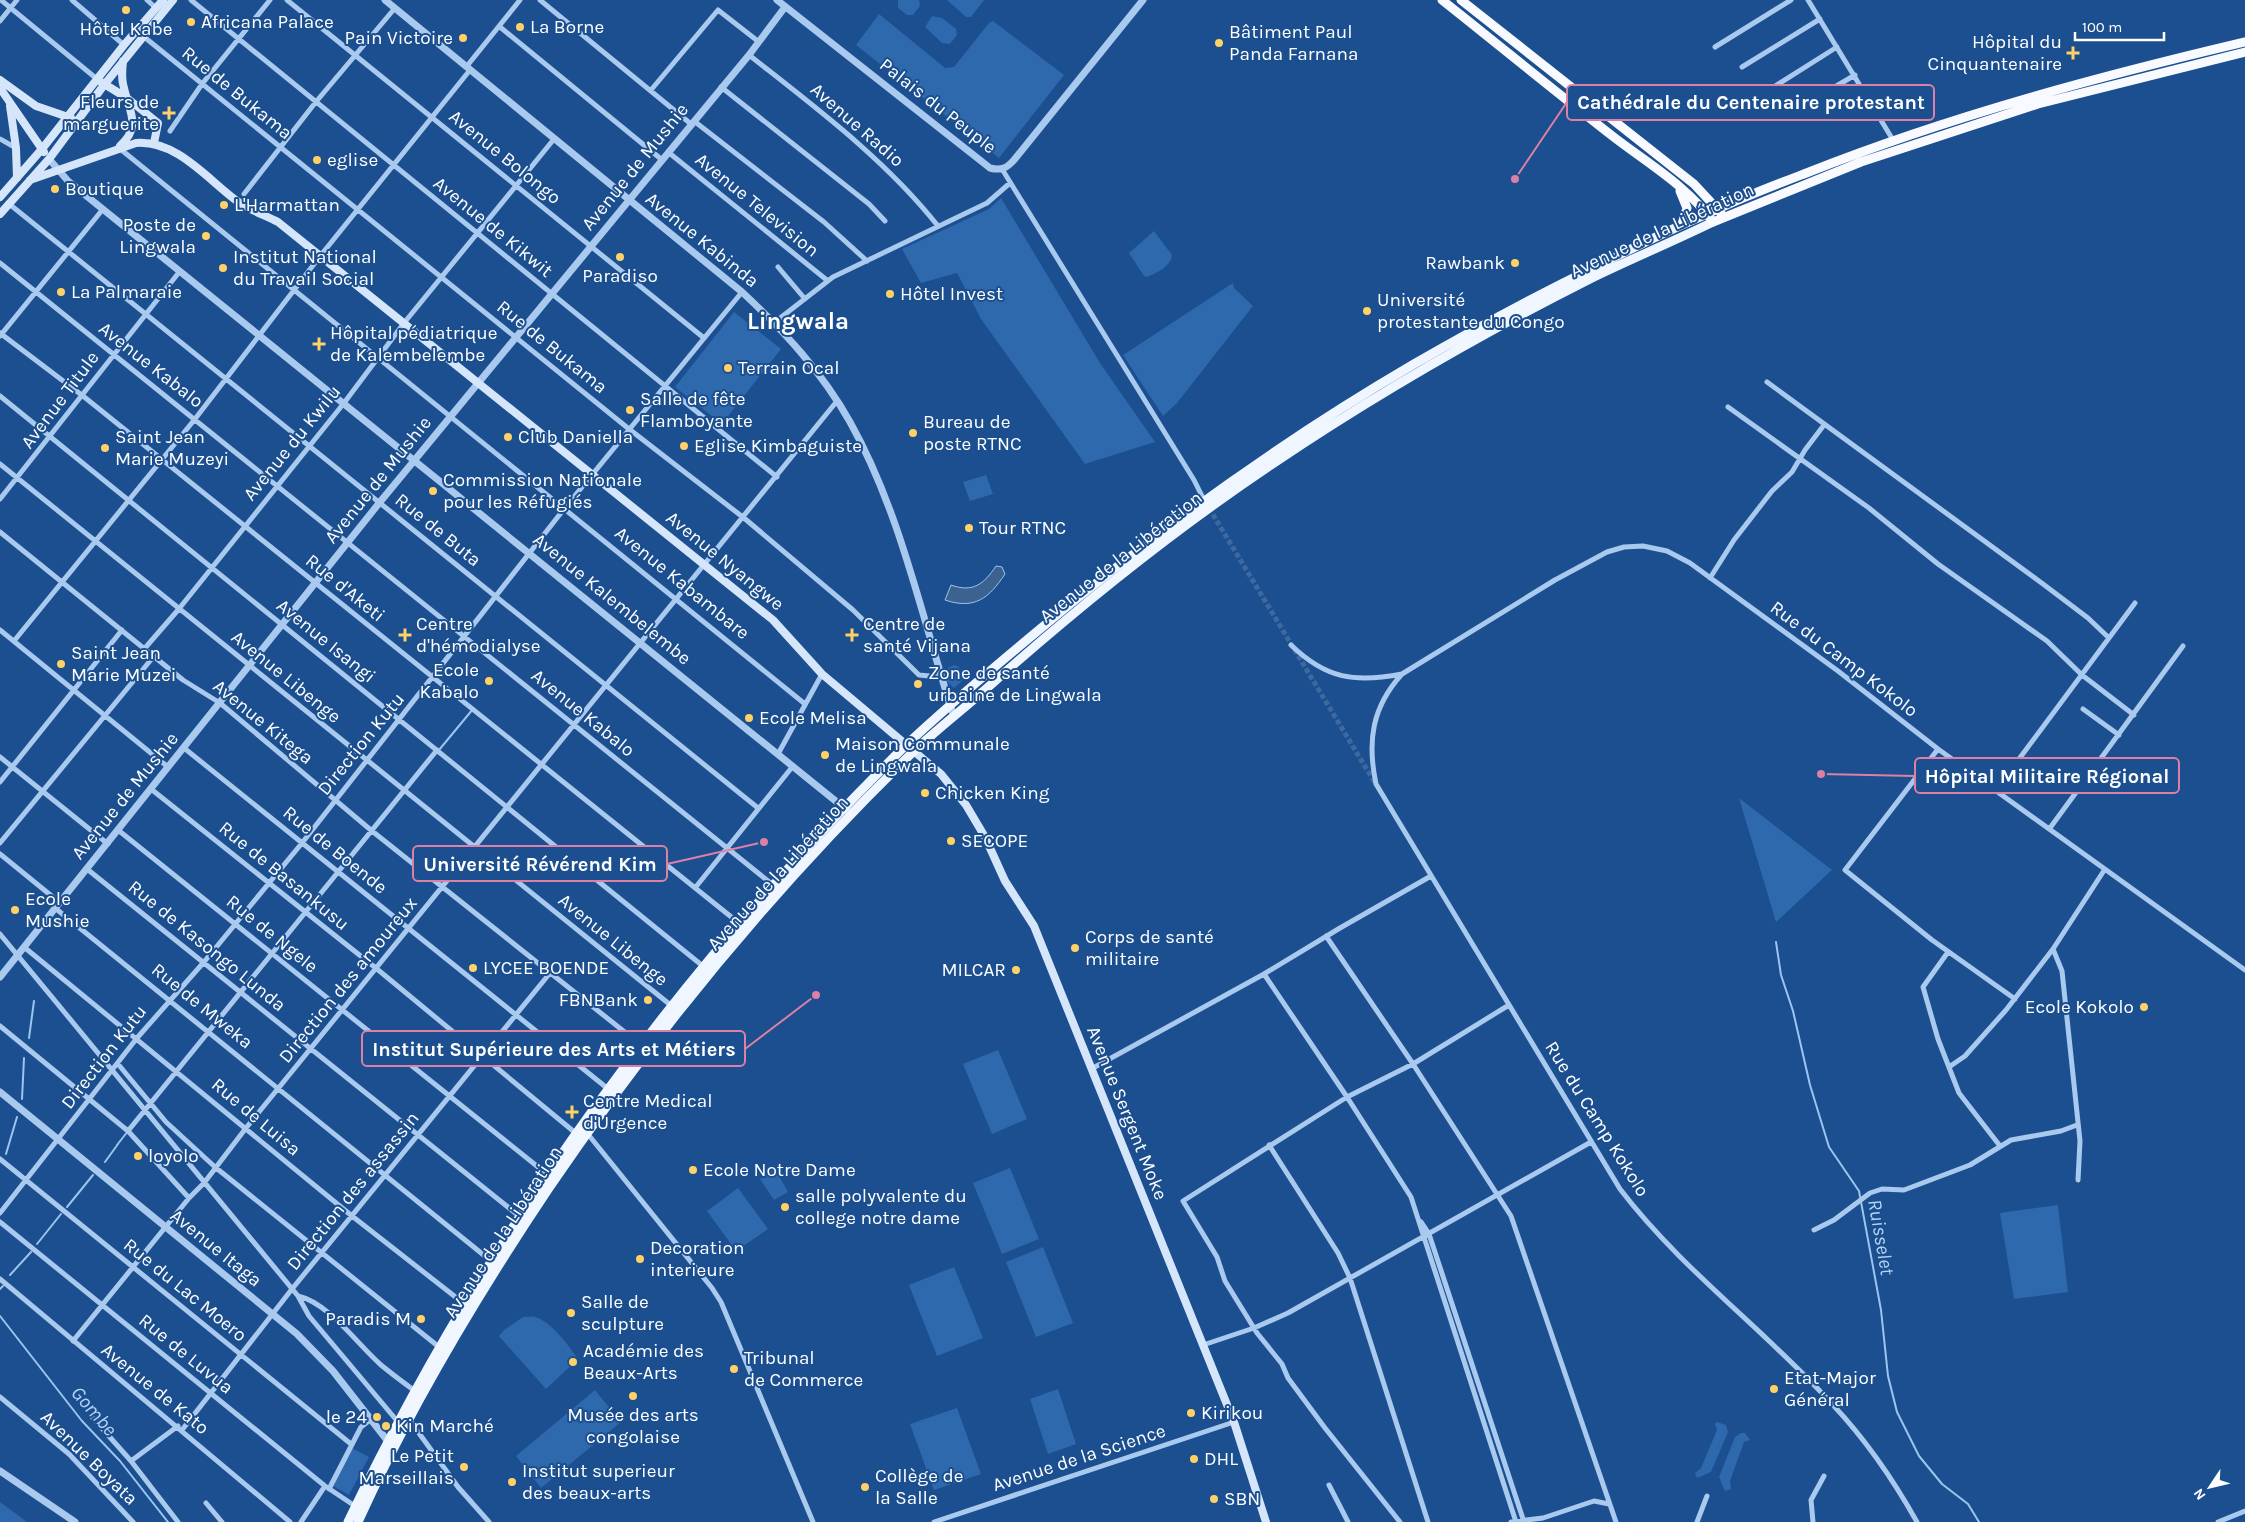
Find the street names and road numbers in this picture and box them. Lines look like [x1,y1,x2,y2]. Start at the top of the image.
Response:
street label: Rue de Bukama [177,42,297,144]
street label: Palais du Peuple [875,54,1001,158]
street label: Avenue Radio [806,78,908,172]
street label: Avenue de Mushie [577,99,693,235]
street label: Avenue Bolongo [445,105,565,209]
street label: Avenue Television [691,148,823,262]
street label: Avenue de Kikwit [429,172,557,282]
street label: Avenue de la Libération [1567,178,1757,282]
street label: Avenue Kabinda [641,188,763,292]
street label: Rue de Bukama [492,296,612,398]
street label: Avenue Kabalo [94,317,208,413]
street label: Avenue Titule [16,347,104,453]
street label: Avenue du Kwilu [239,381,345,505]
street label: Avenue de Mushie [320,412,436,548]
street label: Avenue de la Libération [1035,487,1207,627]
street label: Rue de Buta [391,489,485,571]
street label: Avenue Nyangwe [662,507,788,615]
street label: Avenue Kabambare [610,522,754,644]
street label: Avenue Kalembelembe [529,529,695,669]
street label: Rue d'Aketi [301,549,389,627]
street label: Avenue Isangi [272,594,380,688]
street label: Rue du Camp Kokolo [1766,596,1922,722]
street label: Avenue Libenge [227,626,345,728]
street label: Avenue Kabalo [527,665,639,761]
street label: Avenue Kitega [209,675,317,769]
street label: Direction Kutu [313,688,409,800]
street label: Avenue de Mushie [67,728,183,864]
street label: Avenue de la Libération [703,791,853,955]
street label: Rue de Boende [279,801,391,899]
street label: Rue de Basankusu [215,817,353,935]
street label: Rue de Kasongo Lunda [124,876,290,1016]
street label: Avenue Libenge [554,889,672,991]
street label: Rue de Ngele [222,890,322,978]
street label: Direction des amoureux [274,892,422,1067]
street label: Rue de Mweka [147,959,257,1053]
street label: Direction Kutu [57,1001,151,1113]
street label: Avenue Sergent Moke [1082,1023,1172,1203]
street label: Rue du Camp Kokolo [1540,1037,1654,1201]
street label: Rue de Luisa [207,1073,305,1161]
street label: Direction des assassin [282,1107,424,1275]
street label: Avenue de la Libération [439,1142,567,1322]
street label: Avenue Itaga [166,1204,266,1292]
street label: Rue du Lac Moero [119,1234,251,1346]
street label: Rue de Luvua [134,1309,238,1399]
street label: Avenue de Kato [97,1339,213,1439]
street label: Avenue Boyata [36,1406,142,1510]
street label: Avenue de la Science [990,1420,1168,1496]

